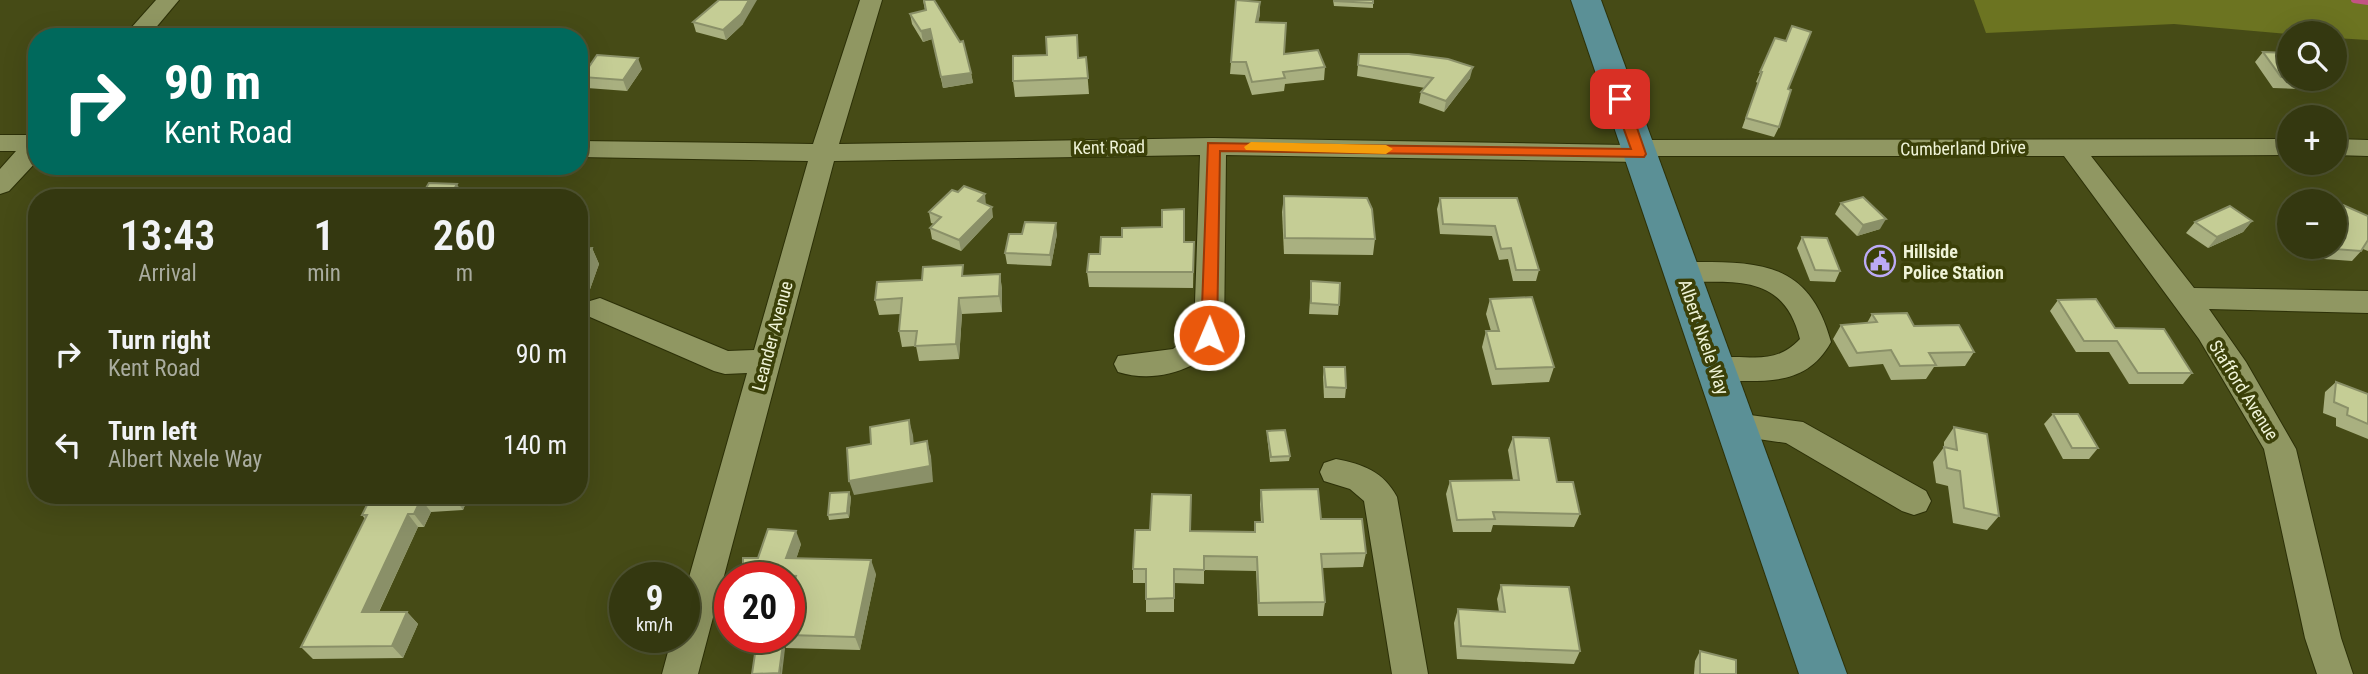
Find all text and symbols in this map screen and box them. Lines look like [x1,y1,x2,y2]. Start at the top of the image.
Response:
map controls [2277,21,2347,259]
button: search [2277,21,2347,91]
text: 90 m [164,54,261,111]
icon: right [49,56,140,147]
pin [1590,69,1650,129]
icon: arrive [1601,80,1639,118]
button: + [2277,105,2347,175]
text: Kent Road [164,113,293,151]
street label: Kent Road [1073,136,1145,158]
street label: Cumberland Drive [1900,136,2026,160]
button: − [2277,189,2347,259]
text: 13:43 [120,211,215,260]
text: 1 [314,211,335,260]
text: 260 [433,211,496,260]
place label: Hillside Police Station [1903,241,2004,283]
public building icon: Hillside Police Station [1863,244,1897,278]
text: Arrival [138,260,197,287]
text: min [307,260,341,287]
text: m [456,260,473,287]
street label: Albert Nxele Way [1674,277,1734,398]
street label: Leander Avenue [747,279,797,393]
position arrow [1172,298,1246,372]
text: Turn right [108,325,210,355]
icon: right [49,335,87,373]
street label: Stafford Avenue [2205,336,2283,444]
text: 90 m [516,339,567,369]
text: Kent Road [108,355,200,382]
text: Turn left [108,416,197,446]
icon: left [49,426,87,464]
text: 140 m [503,430,567,460]
text: Albert Nxele Way [108,446,262,473]
speed limit sign: 20 [714,562,805,653]
text: 9 [646,578,663,619]
text: km/h [636,614,673,635]

